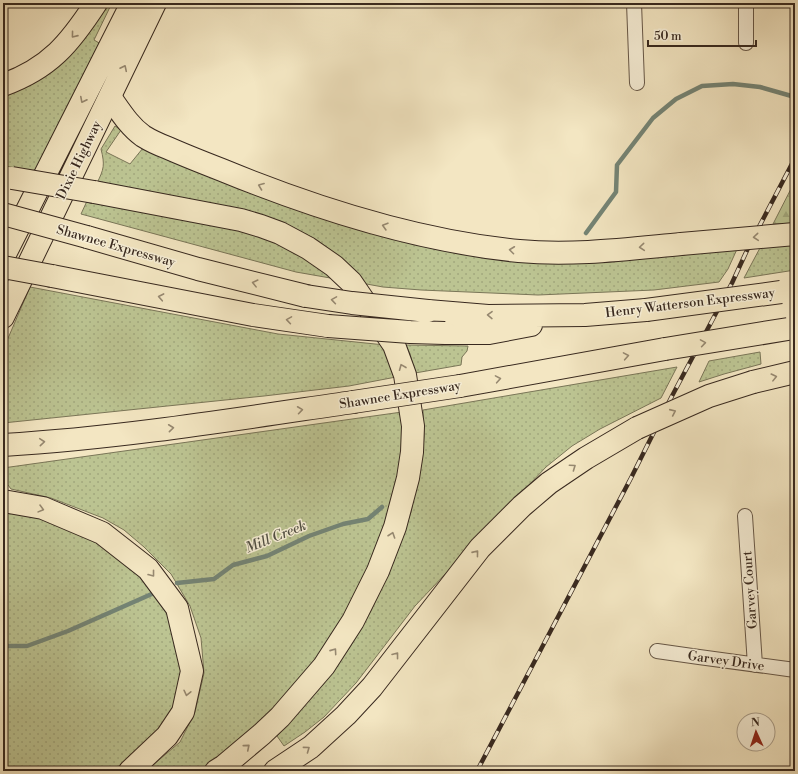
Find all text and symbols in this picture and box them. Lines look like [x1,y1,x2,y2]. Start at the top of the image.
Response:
scale bar [648,22,756,48]
text: 50 m [654,29,682,44]
one-way arrow [71,30,78,37]
one-way arrow [119,65,127,72]
one-way arrow [80,96,88,103]
street label: Dixie Highway [53,117,105,202]
one-way arrow [258,182,265,191]
street label: Shawnee Expressway [55,221,178,271]
one-way arrow [382,222,388,230]
one-way arrow [753,233,759,242]
one-way arrow [639,243,645,252]
one-way arrow [509,246,515,255]
one-way arrow [251,279,258,288]
street label: Henry Watterson Expressway [604,285,776,321]
one-way arrow [158,293,165,302]
one-way arrow [330,297,337,305]
one-way arrow [487,311,493,319]
one-way arrow [286,316,292,325]
one-way arrow [700,339,706,348]
one-way arrow [623,353,629,361]
one-way arrow [399,363,407,371]
one-way arrow [770,373,777,382]
one-way arrow [495,375,501,384]
street label: Shawnee Expressway [338,377,463,413]
one-way arrow [297,406,303,415]
one-way arrow [668,409,676,417]
one-way arrow [168,424,174,433]
one-way arrow [39,437,45,446]
one-way arrow [569,464,576,472]
one-way arrow [38,504,45,512]
water label: Mill Creek [243,517,309,557]
one-way arrow [387,532,396,539]
one-way arrow [472,550,479,557]
street label: Garvey Court [739,550,761,630]
one-way arrow [147,569,154,576]
one-way arrow [329,648,337,655]
street label: Garvey Drive [687,648,766,674]
one-way arrow [391,653,398,660]
one-way arrow [183,690,191,696]
north arrow [736,712,776,752]
text: N [751,716,761,730]
one-way arrow [242,744,250,751]
one-way arrow [303,746,310,754]

